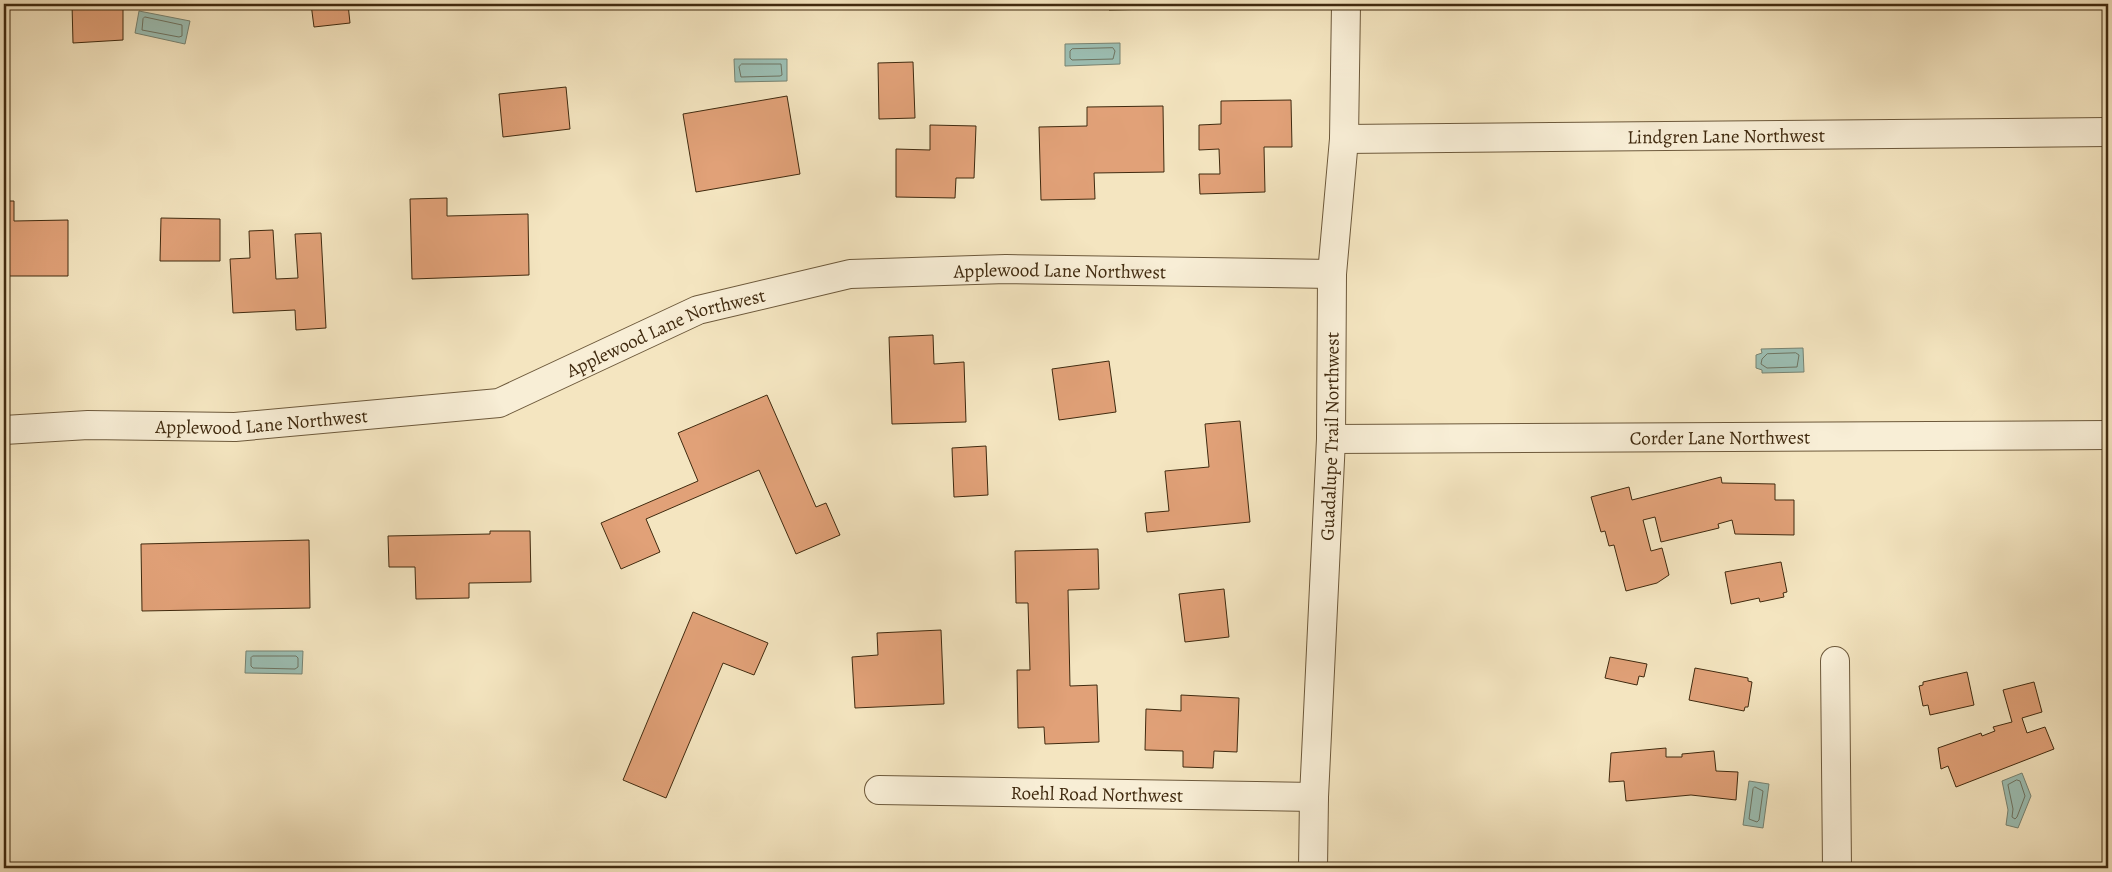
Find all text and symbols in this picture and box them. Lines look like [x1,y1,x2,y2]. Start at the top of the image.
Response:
street label: Lindgren Lane Northwest [1627,123,1825,150]
street label: Applewood Lane Northwest [952,257,1166,285]
street label: Applewood Lane Northwest [561,283,768,384]
street label: Guadalupe Trail Northwest [1314,332,1346,541]
street label: Applewood Lane Northwest [154,403,369,441]
street label: Corder Lane Northwest [1630,425,1810,451]
street label: Roehl Road Northwest [1010,780,1183,809]

